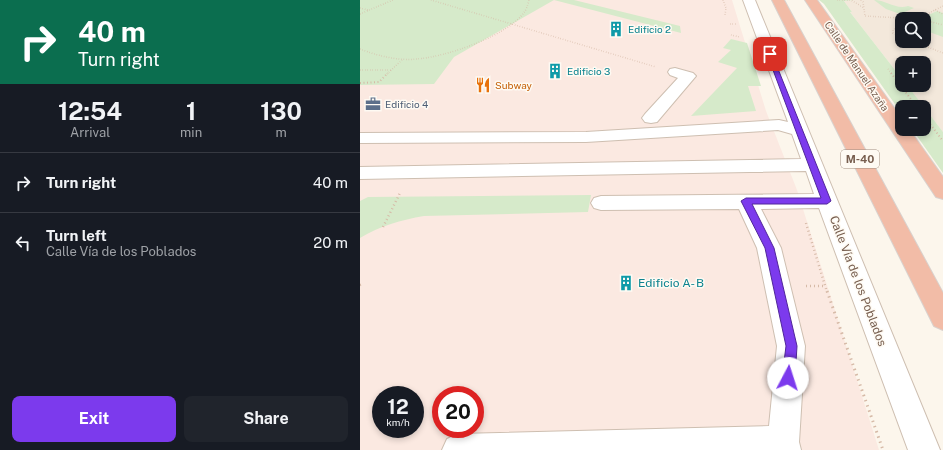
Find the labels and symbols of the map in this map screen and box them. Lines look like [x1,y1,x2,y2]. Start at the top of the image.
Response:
street label: Calle de Manuel Azaña [822,19,892,113]
building icon: Edificio 2 [607,20,625,38]
place label: Edificio 2 [628,23,671,35]
pin [753,37,787,71]
building icon: Edificio 3 [546,62,564,80]
place label: Edificio 3 [567,65,610,77]
restaurant icon: Subway [474,76,492,94]
place label: Subway [495,79,533,91]
office icon: Edificio 4 [364,95,382,113]
place label: Edificio 4 [385,98,428,110]
road number: M-40 [841,150,879,168]
street label: Calle Vía de los Poblados [827,214,889,348]
building icon: Edificio A- B [617,274,635,292]
place label: Edificio A- B [638,276,704,290]
position arrow [767,357,809,399]
speed limit sign: 20 [432,386,484,438]

